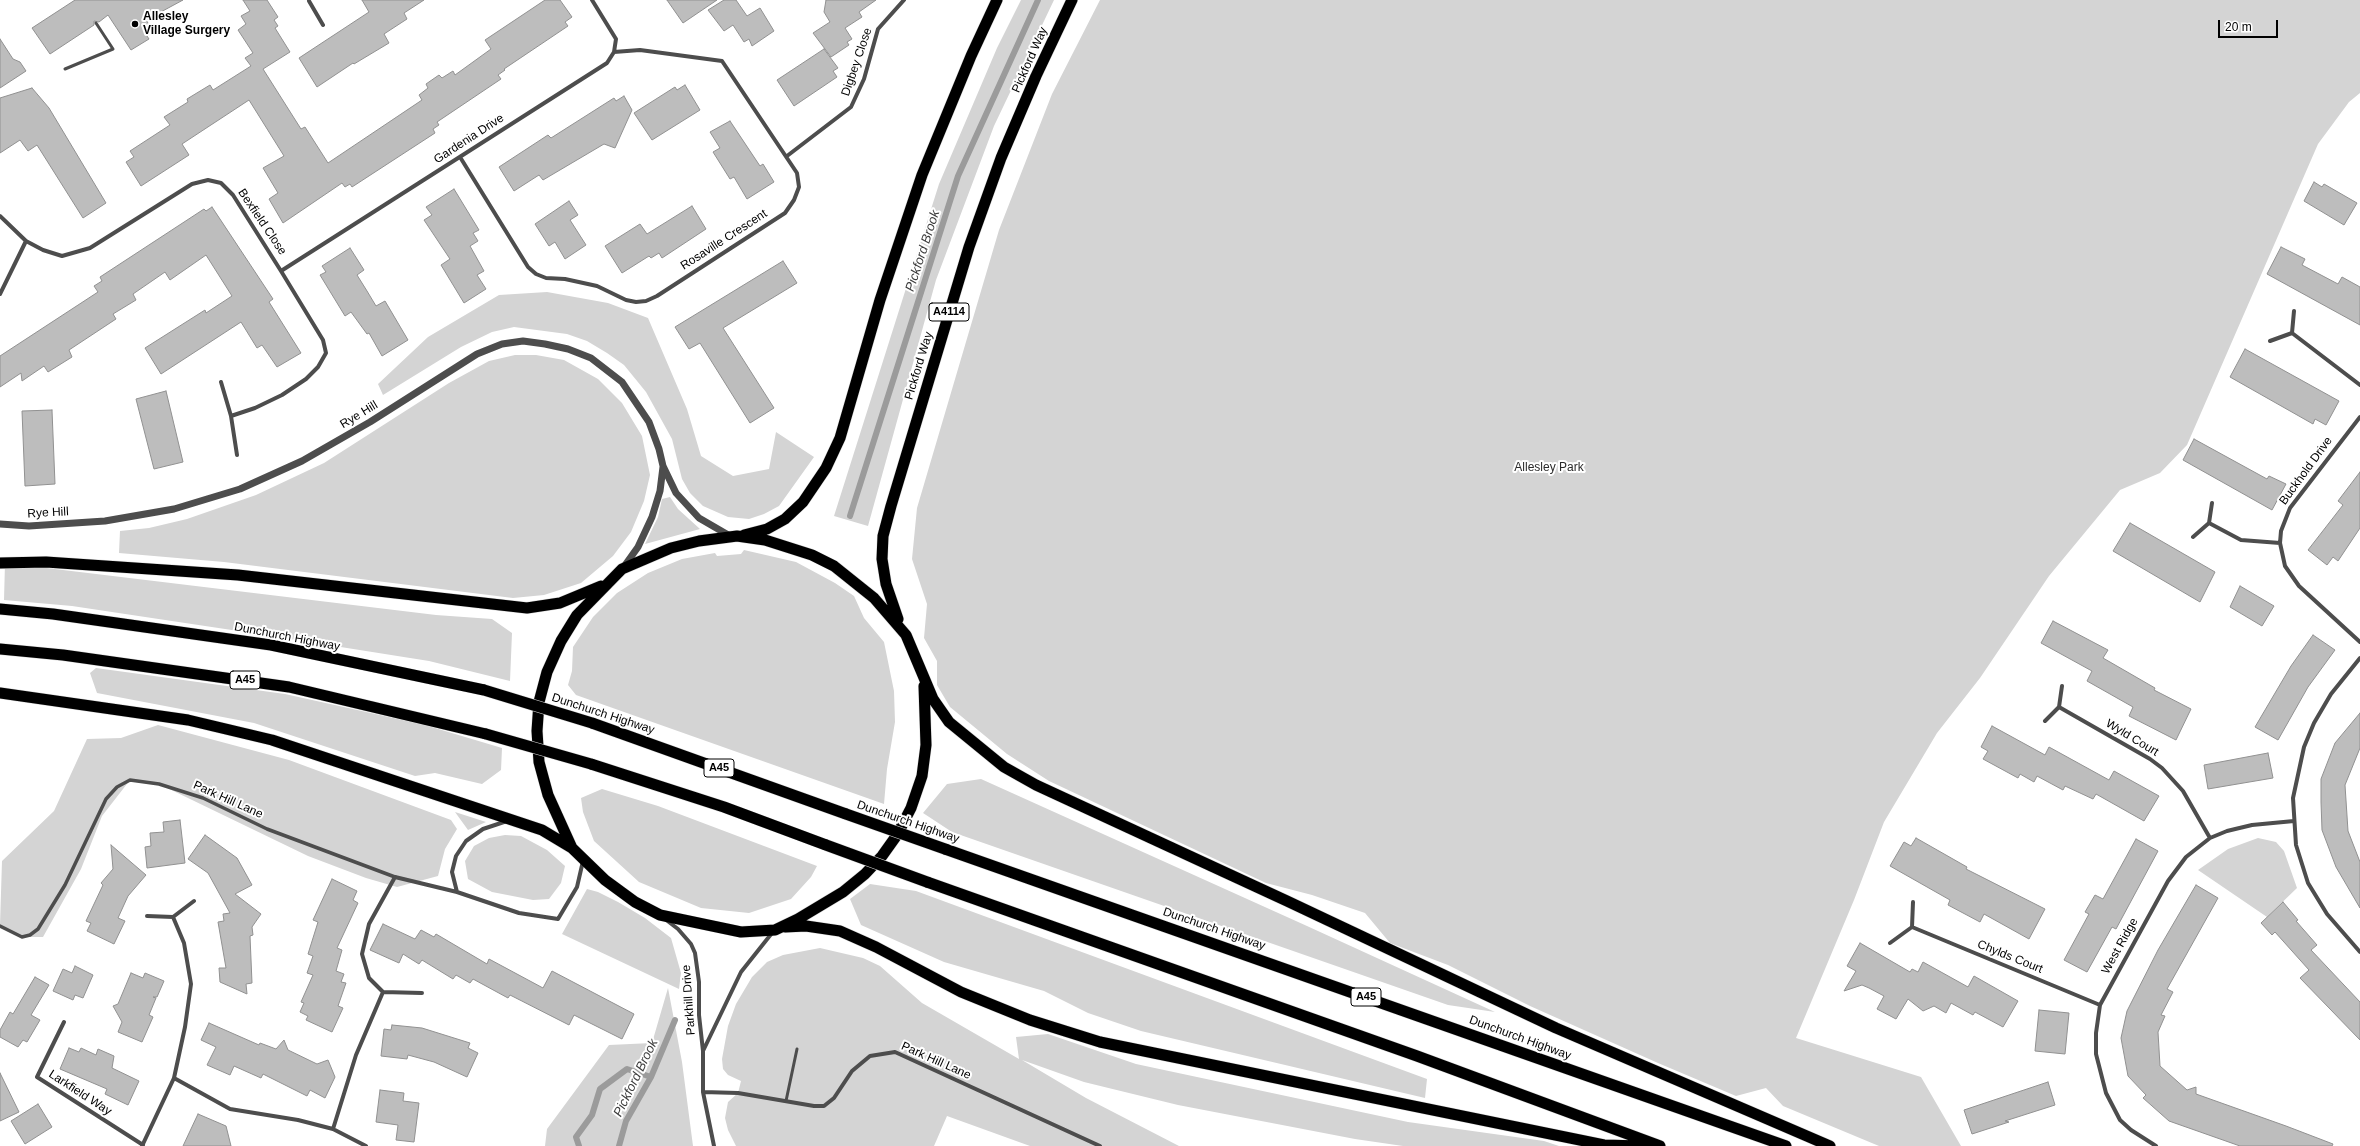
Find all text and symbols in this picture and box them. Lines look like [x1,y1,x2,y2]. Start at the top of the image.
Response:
place label: Allesley Village Surgery [143,10,230,38]
scale bar [2220,12,2280,38]
marker: Allesley Village Surgery [130,19,140,29]
text: 20 m [2225,20,2252,34]
street label: Pickford Way [1009,25,1051,95]
street label: Digbey Close [839,26,875,98]
street label: Gardenia Drive [431,111,507,167]
street label: Bexfield Close [235,186,289,258]
street label: Rosaville Crescent [678,207,770,273]
water label: Pickford Brook [903,208,943,294]
road number: A4114 [929,303,969,321]
street label: Pickford Way [902,330,936,402]
street label: Rye Hill [338,398,380,432]
street label: Buckhold Drive [2276,434,2336,508]
park label: Allesley Park [1514,461,1584,475]
street label: Rye Hill [27,505,69,521]
street label: Dunchurch Highway [233,620,341,654]
road number: A45 [230,671,260,689]
street label: Dunchurch Highway [550,691,656,737]
street label: Wyld Court [2103,717,2161,759]
road number: A45 [704,759,734,777]
street label: Park Hill Lane [191,778,265,822]
street label: Dunchurch Highway [855,798,961,846]
street label: Dunchurch Highway [1161,905,1267,953]
street label: West Ridge [2099,915,2141,977]
street label: Chylds Court [1975,937,2045,977]
street label: Parkhill Drive [679,964,699,1036]
road number: A45 [1351,988,1381,1006]
street label: Dunchurch Highway [1467,1013,1573,1063]
water label: Pickford Brook [610,1037,662,1119]
street label: Park Hill Lane [899,1039,973,1083]
street label: Larkfield Way [46,1067,114,1119]

